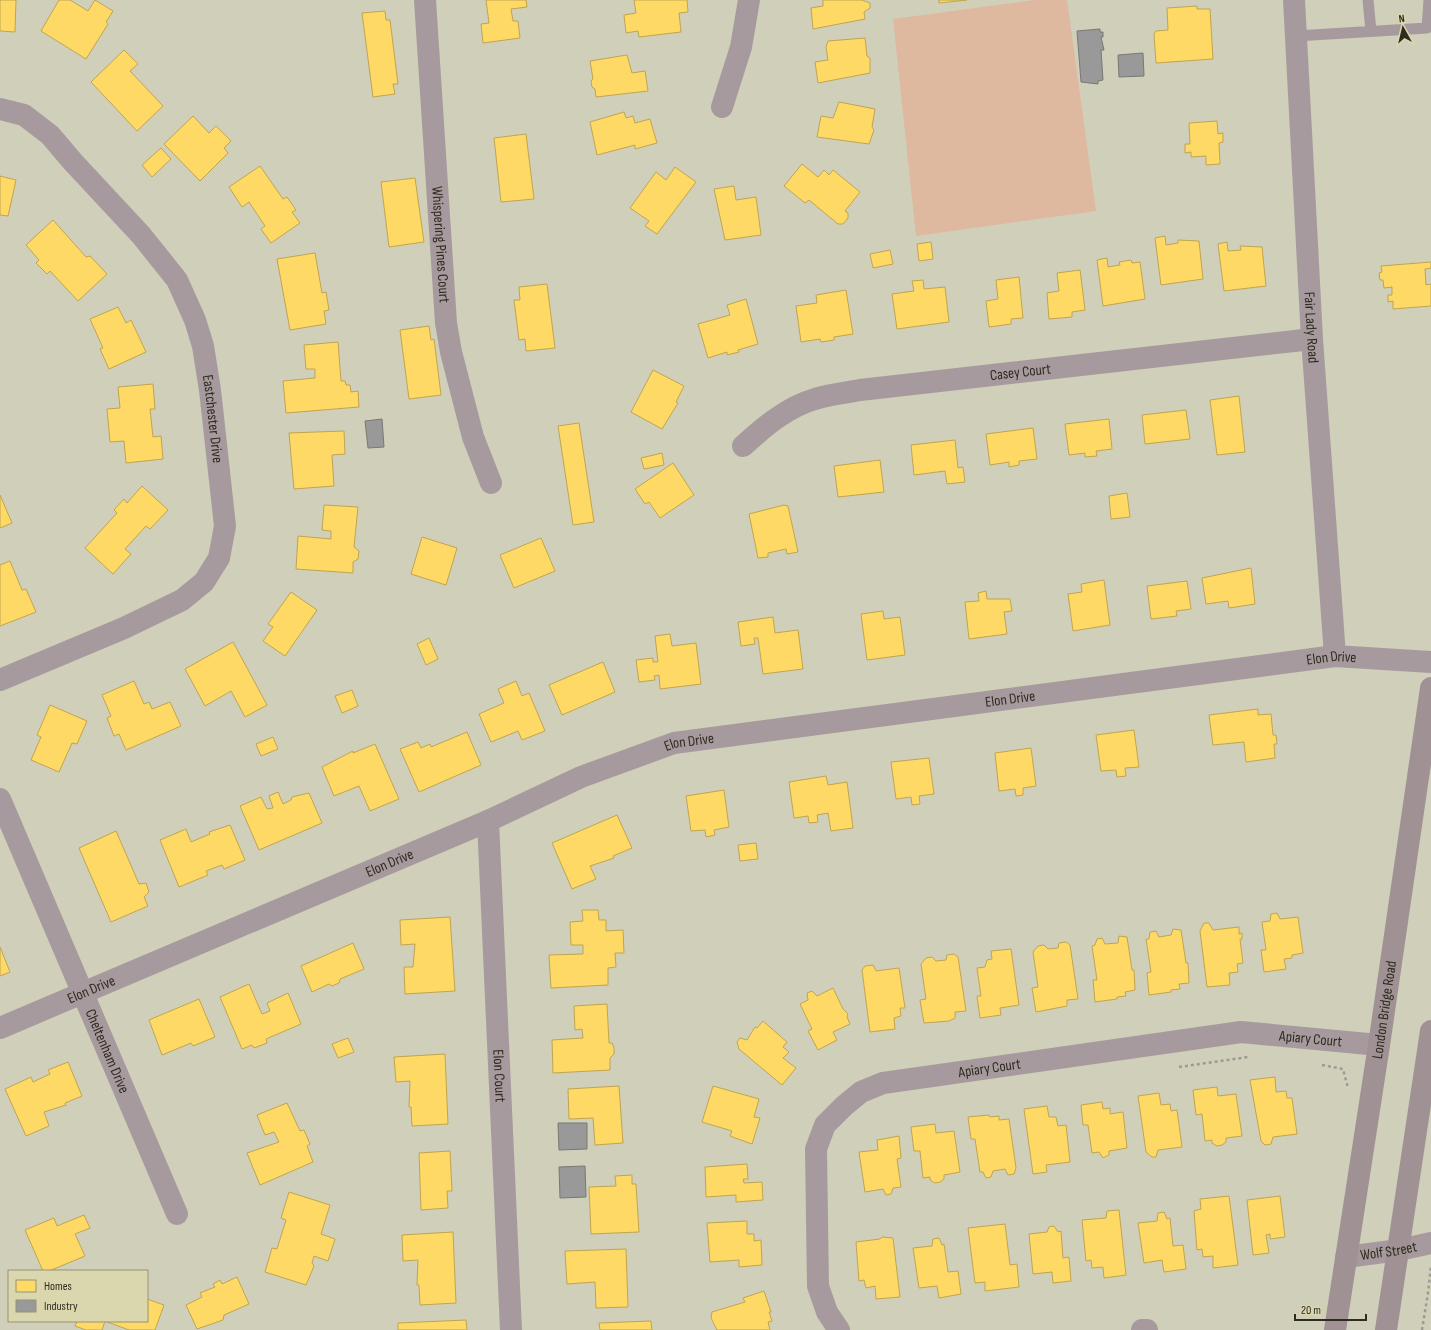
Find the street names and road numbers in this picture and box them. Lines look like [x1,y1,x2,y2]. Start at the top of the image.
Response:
street label: Whispering Pines Court [427,186,454,304]
street label: Fair Lady Road [1300,291,1323,364]
street label: Casey Court [989,359,1052,385]
street label: Eastchester Drive [198,373,227,464]
street label: Elon Drive [1305,647,1357,670]
street label: Elon Drive [984,687,1036,712]
street label: Elon Drive [661,729,715,756]
street label: Elon Drive [363,845,416,882]
street label: London Bridge Road [1368,960,1401,1060]
street label: Elon Drive [64,971,118,1008]
street label: Cheltenham Drive [81,1006,133,1096]
street label: Apiary Court [1277,1027,1343,1052]
street label: Elon Court [488,1049,510,1103]
street label: Apiary Court [956,1054,1022,1082]
street label: Wolf Street [1359,1237,1419,1265]

